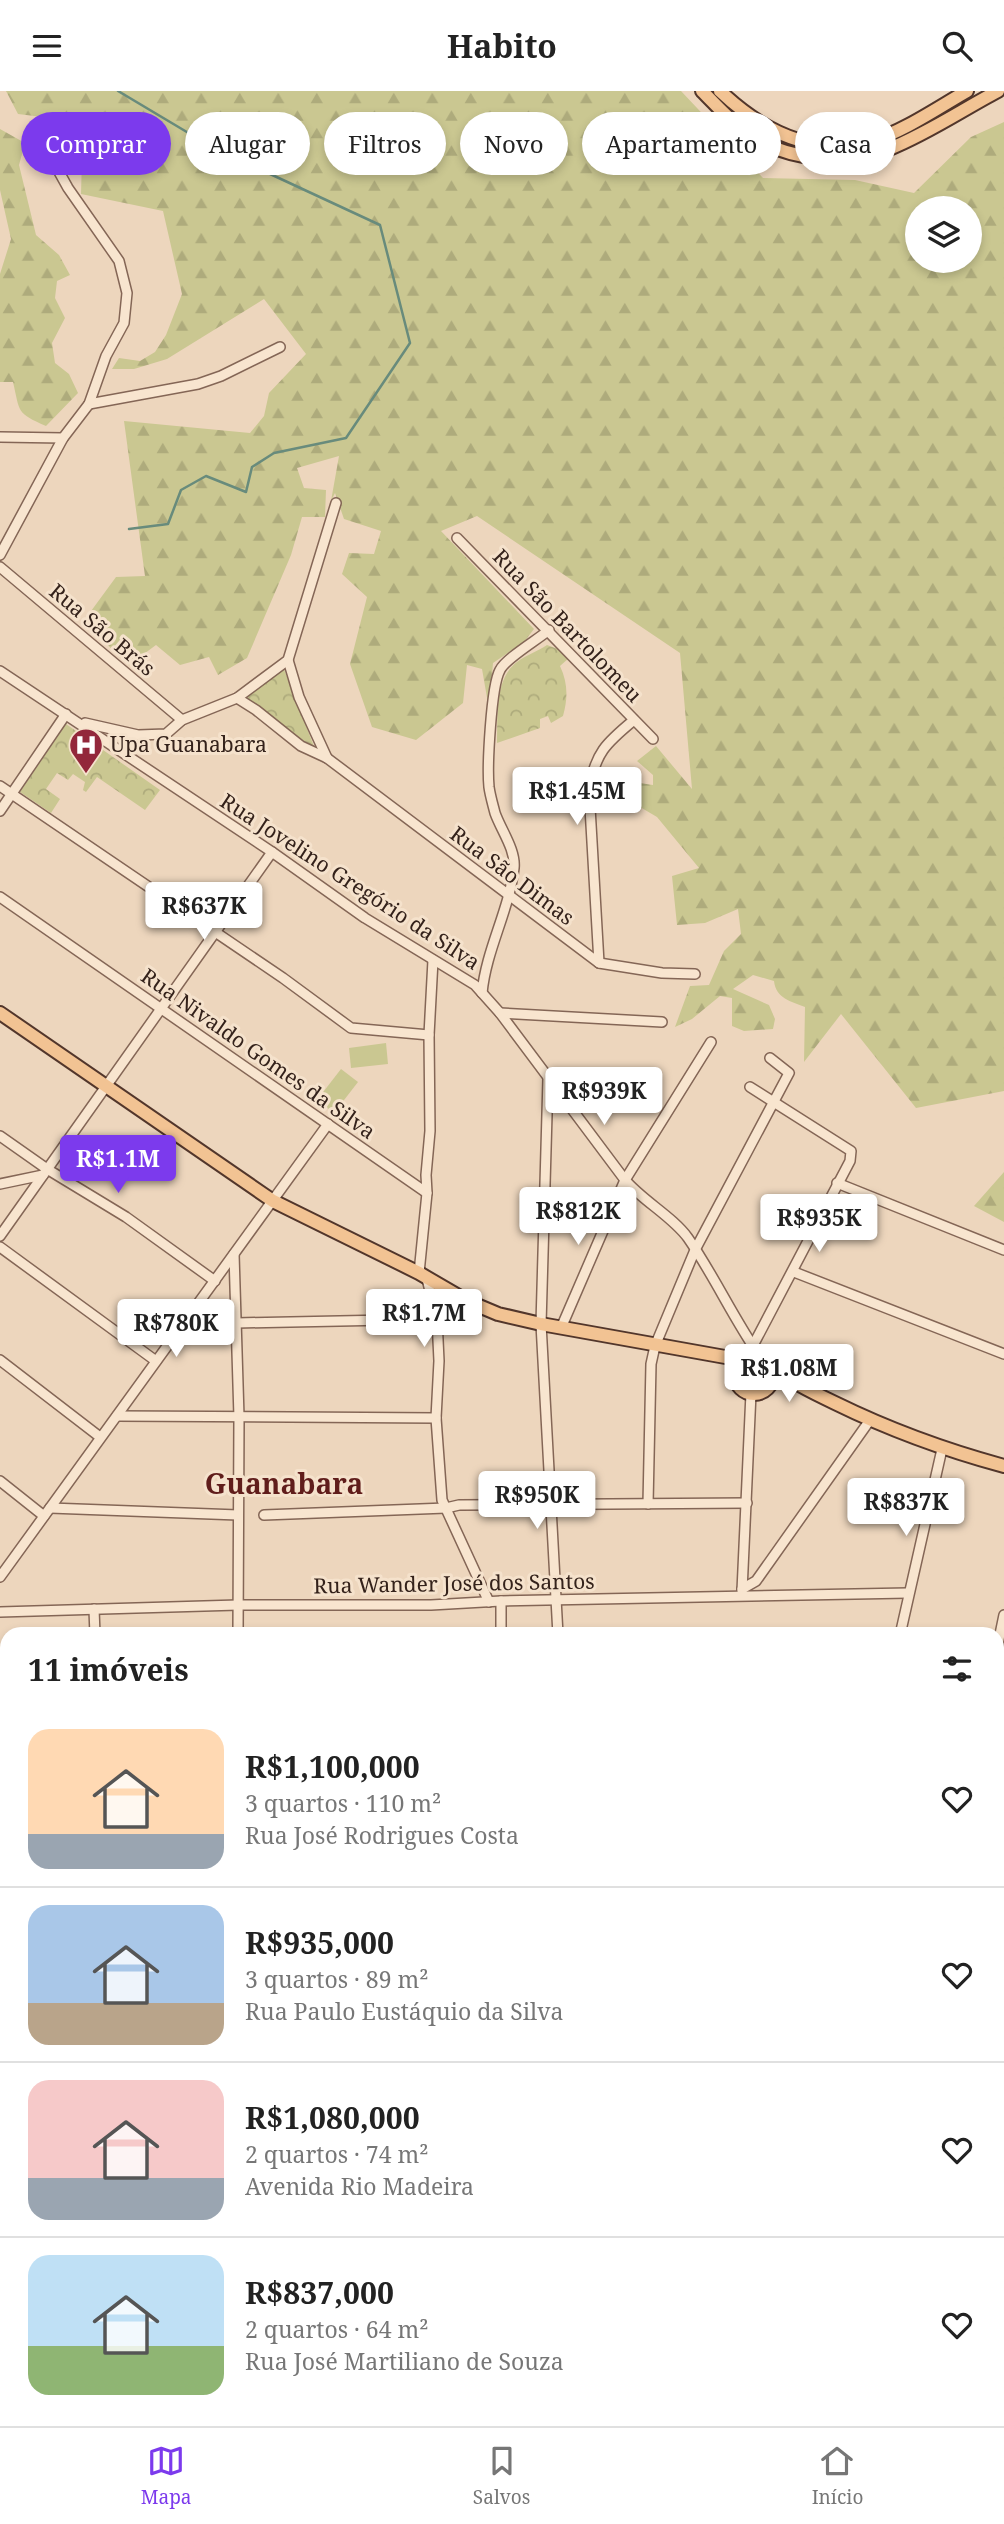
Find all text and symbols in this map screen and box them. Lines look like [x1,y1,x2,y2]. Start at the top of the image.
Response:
text: Habito [447,24,557,67]
icon: menu [28,27,66,65]
icon: search [938,27,976,65]
chip: Comprar [21,112,171,175]
chip: Alugar [185,112,310,175]
chip: Filtros [324,112,446,175]
chip: Novo [460,112,568,175]
chip: Apartamento [582,112,781,175]
chip: Casa [795,112,896,175]
map controls [905,196,982,273]
button: layers [905,196,982,273]
street label: Rua São Bartolomeu [487,542,648,708]
street label: Rua São Brás [44,577,161,682]
hospital icon: Upa Guanabara [67,726,105,775]
place label: Upa Guanabara [110,730,267,758]
pin: R$1.45M [512,767,642,827]
text: R$1.45M [528,774,626,806]
street label: Rua Jovelino Gregório da Silva [215,787,486,976]
street label: Rua São Dimas [445,819,580,931]
pin: R$637K [147,883,261,942]
text: R$637K [161,889,247,921]
street label: Rua Nivaldo Gomes da Silva [136,961,381,1145]
pin: R$939K [547,1067,661,1127]
text: R$939K [561,1074,647,1106]
pin: R$1.1M [61,1135,175,1195]
text: R$1.1M [76,1142,160,1174]
pin: R$812K [521,1187,635,1247]
text: R$812K [535,1194,621,1226]
pin: R$935K [762,1195,876,1254]
text: R$935K [776,1201,862,1233]
pin: R$1.7M [367,1289,481,1349]
text: R$1.7M [382,1296,466,1328]
pin: R$780K [119,1299,233,1359]
text: R$780K [133,1306,219,1338]
pin: R$1.08M [724,1345,854,1404]
text: R$1.08M [740,1351,838,1383]
district label: Guanabara [205,1464,363,1502]
pin: R$950K [480,1471,594,1531]
text: R$950K [494,1478,580,1510]
pin: R$837K [849,1479,963,1538]
text: R$837K [863,1485,949,1517]
street label: Rua Wander José dos Santos [313,1567,595,1599]
text: 11 imóveis [28,1649,189,1690]
icon: filters [938,1650,976,1688]
text: R$1,100,000 [245,1746,420,1787]
icon: home [84,1757,168,1841]
icon: heart [938,1780,976,1818]
text: 3 quartos · 110 m² [245,1787,441,1819]
text: Rua José Rodrigues Costa [245,1819,519,1851]
text: R$935,000 [245,1922,394,1963]
icon: home [84,1933,168,2017]
icon: heart [938,1956,976,1994]
text: 3 quartos · 89 m² [245,1963,428,1995]
text: Rua Paulo Eustáquio da Silva [245,1995,563,2027]
text: R$1,080,000 [245,2097,420,2138]
icon: home [84,2108,168,2192]
icon: heart [938,2131,976,2169]
text: 2 quartos · 74 m² [245,2138,428,2170]
text: Avenida Rio Madeira [245,2170,474,2202]
text: R$837,000 [245,2272,394,2313]
icon: home [84,2283,168,2367]
icon: heart [938,2306,976,2344]
text: 2 quartos · 64 m² [245,2313,428,2345]
text: Rua José Martiliano de Souza [245,2345,564,2377]
tab: Mapa [141,2442,192,2510]
tab: Salvos [473,2442,530,2510]
tab: Início [812,2442,863,2510]

